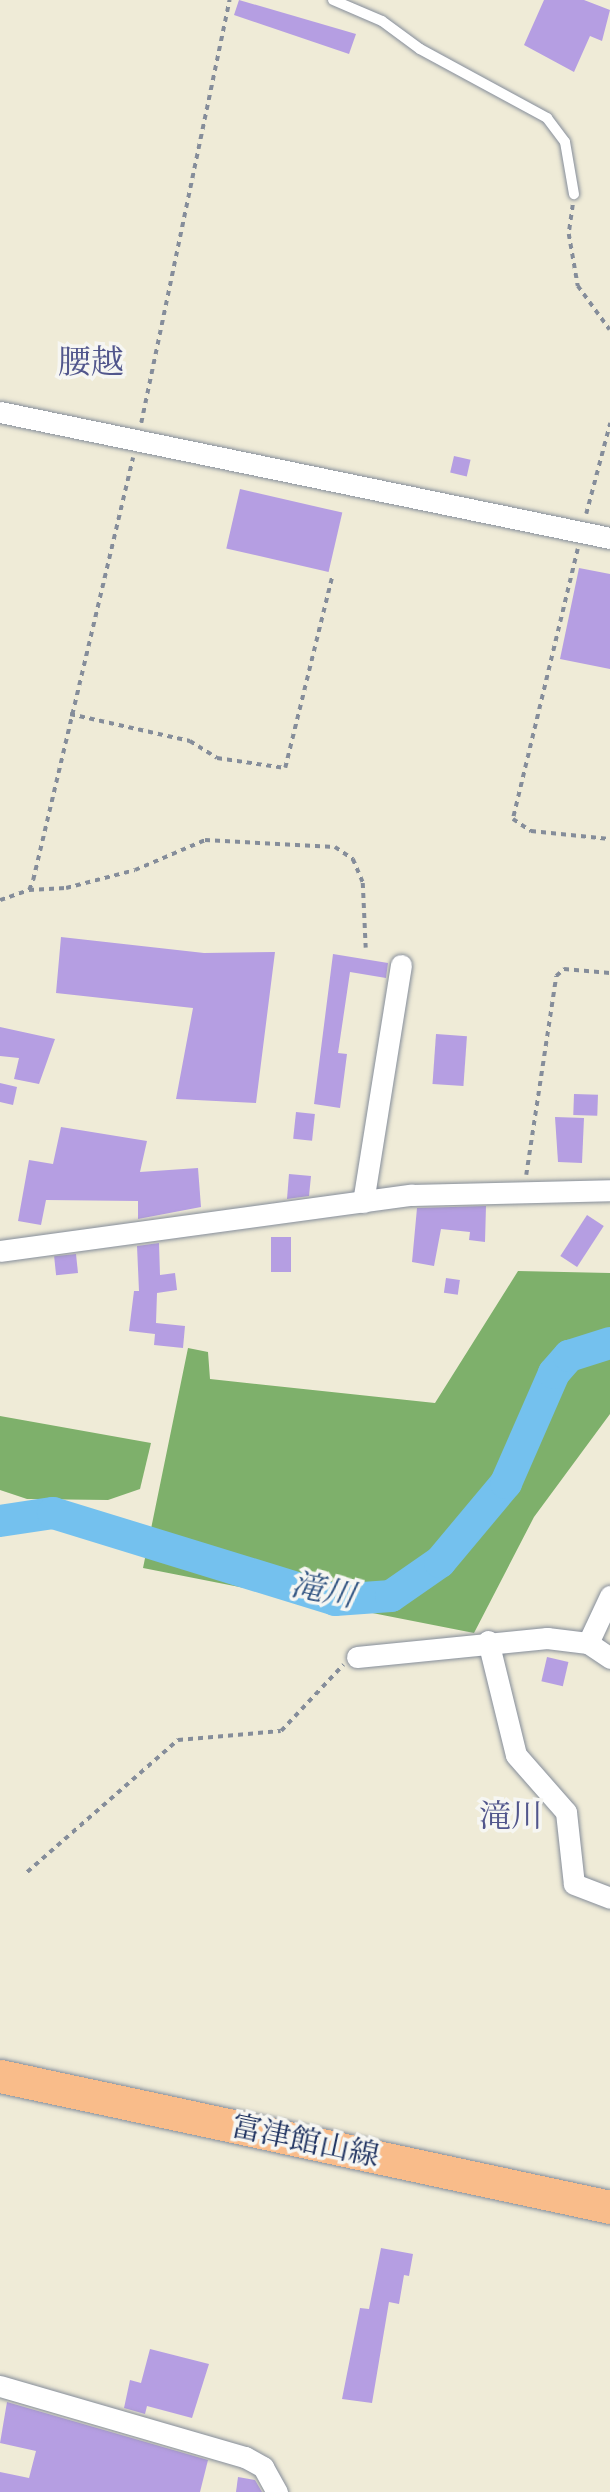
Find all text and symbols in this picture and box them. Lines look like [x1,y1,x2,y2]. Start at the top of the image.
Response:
district label: 腰越 [58,343,124,383]
water label: 滝川 [288,1566,358,1616]
district label: 滝川 [479,1798,543,1836]
street label: 富津館山線 [228,2109,382,2175]

